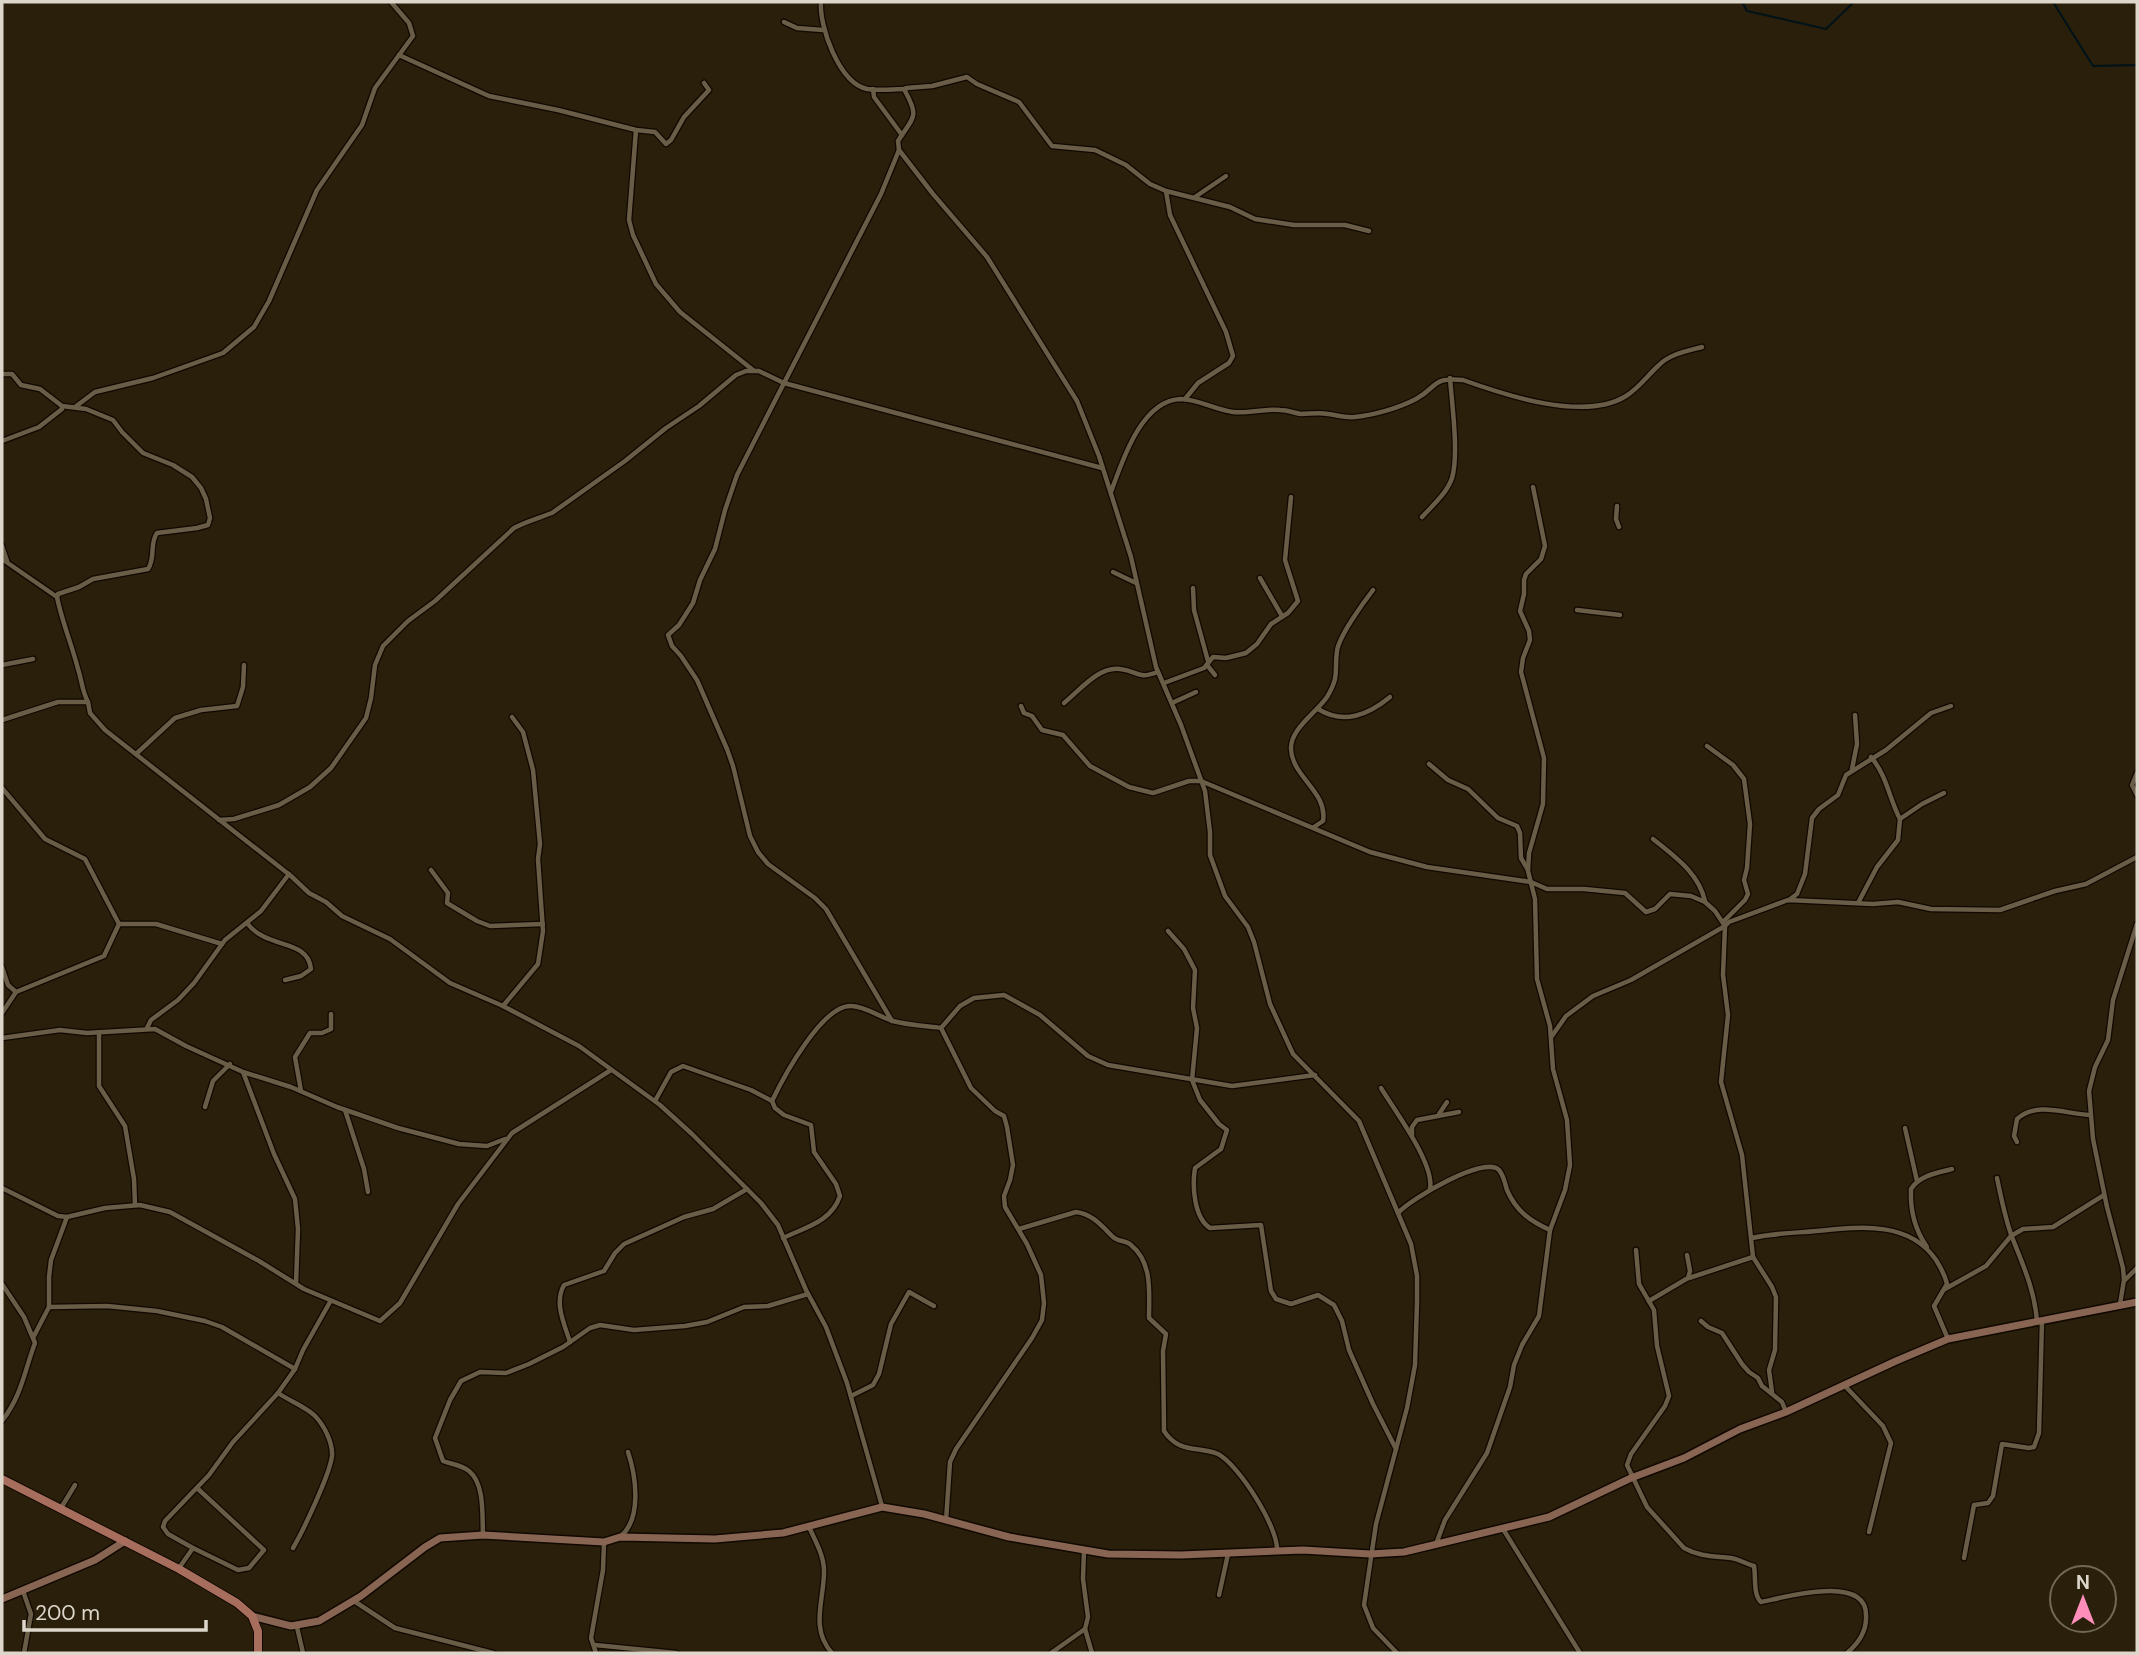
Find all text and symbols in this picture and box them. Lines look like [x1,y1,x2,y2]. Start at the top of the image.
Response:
north arrow [2048,1564,2118,1634]
text: N [2076,1570,2090,1595]
scale bar [24,1588,206,1632]
text: 200 m [35,1599,100,1627]

